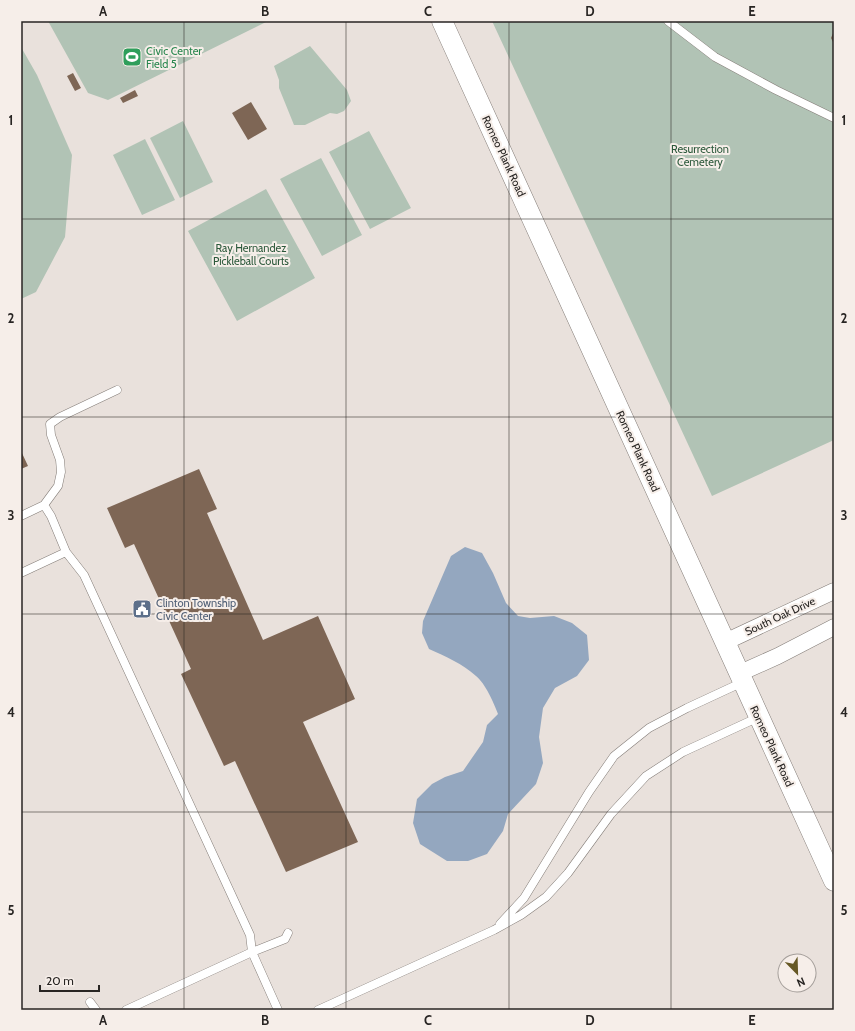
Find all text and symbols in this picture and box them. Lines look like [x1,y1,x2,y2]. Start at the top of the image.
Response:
text: A [99,3,108,19]
text: B [261,3,269,19]
text: C [424,3,432,19]
text: D [585,3,595,19]
text: E [748,3,756,19]
place label: Civic Center Field 5 [146,44,202,71]
sports icon: Civic Center Field 5 [121,46,143,68]
text: 1 [9,112,13,128]
text: 1 [842,112,846,128]
street label: Romeo Plank Road [479,113,529,199]
park label: Resurrection Cemetery [671,142,729,169]
park label: Ray Hernandez Pickleball Courts [213,241,289,268]
text: 2 [8,310,15,326]
text: 2 [841,310,848,326]
street label: Romeo Plank Road [613,408,663,494]
text: 3 [7,507,15,523]
text: 3 [840,507,848,523]
street label: South Oak Drive [743,593,818,638]
place label: Clinton Township Civic Center [156,596,236,623]
public building icon: Clinton Township Civic Center [131,598,153,620]
street label: Romeo Plank Road [747,703,797,789]
text: 4 [7,704,15,720]
text: 4 [840,704,848,720]
text: 5 [8,902,15,918]
text: 5 [841,902,848,918]
north arrow [777,953,817,993]
scale bar [40,967,99,993]
text: 20 m [46,973,74,988]
text: N [795,974,807,990]
text: A [99,1012,108,1028]
text: B [261,1012,269,1028]
text: C [424,1012,432,1028]
text: D [585,1012,595,1028]
text: E [748,1012,756,1028]

